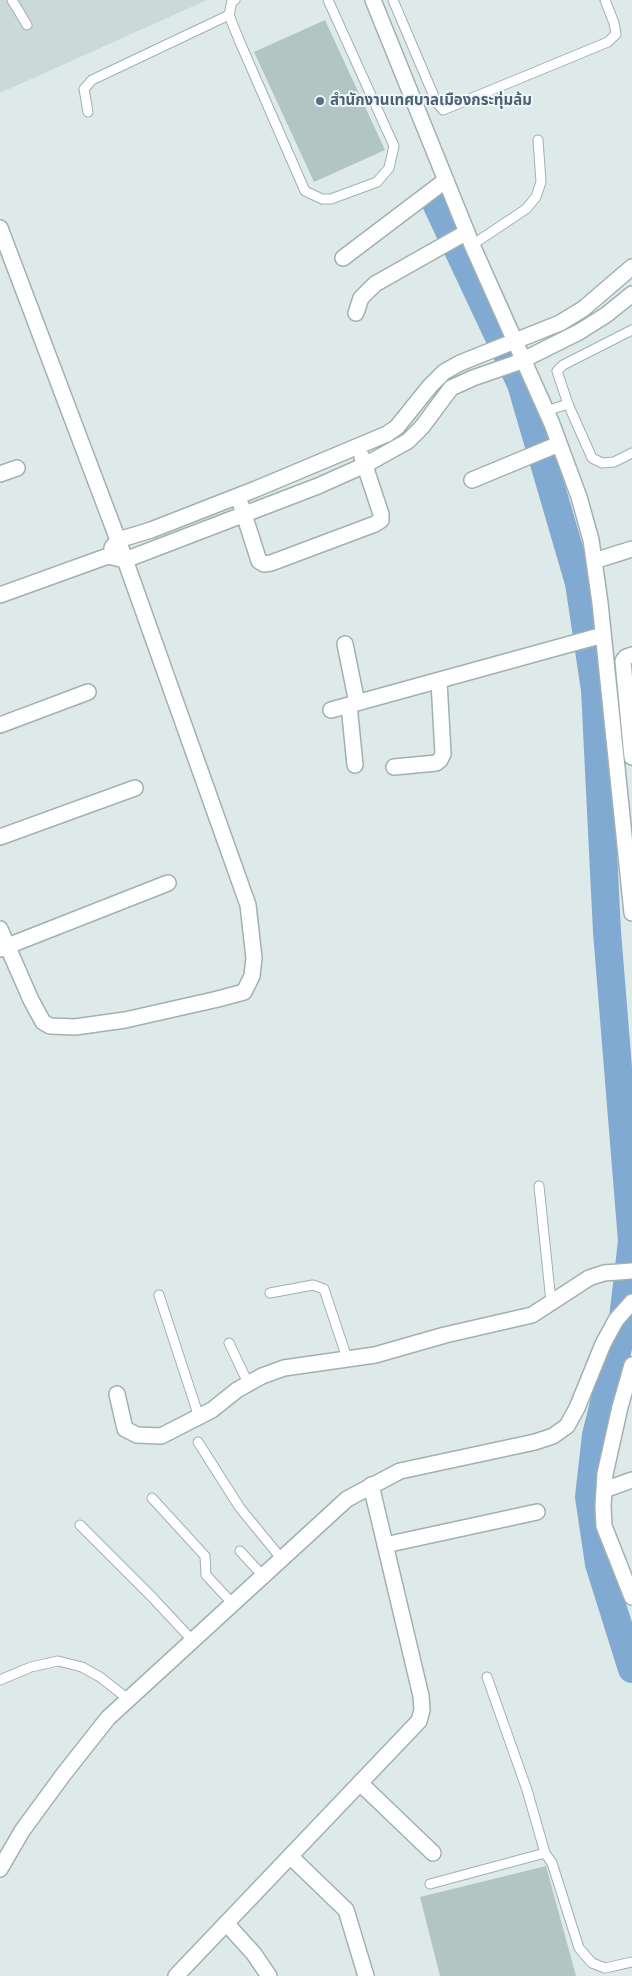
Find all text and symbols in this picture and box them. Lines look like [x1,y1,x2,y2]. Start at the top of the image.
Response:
place label: สำนักงานเทศบาลเมืองกระทุ่มล้ม [330,92,532,110]
marker: สำนักงานเทศบาลเมืองกระทุ่มล้ม [314,95,326,107]

